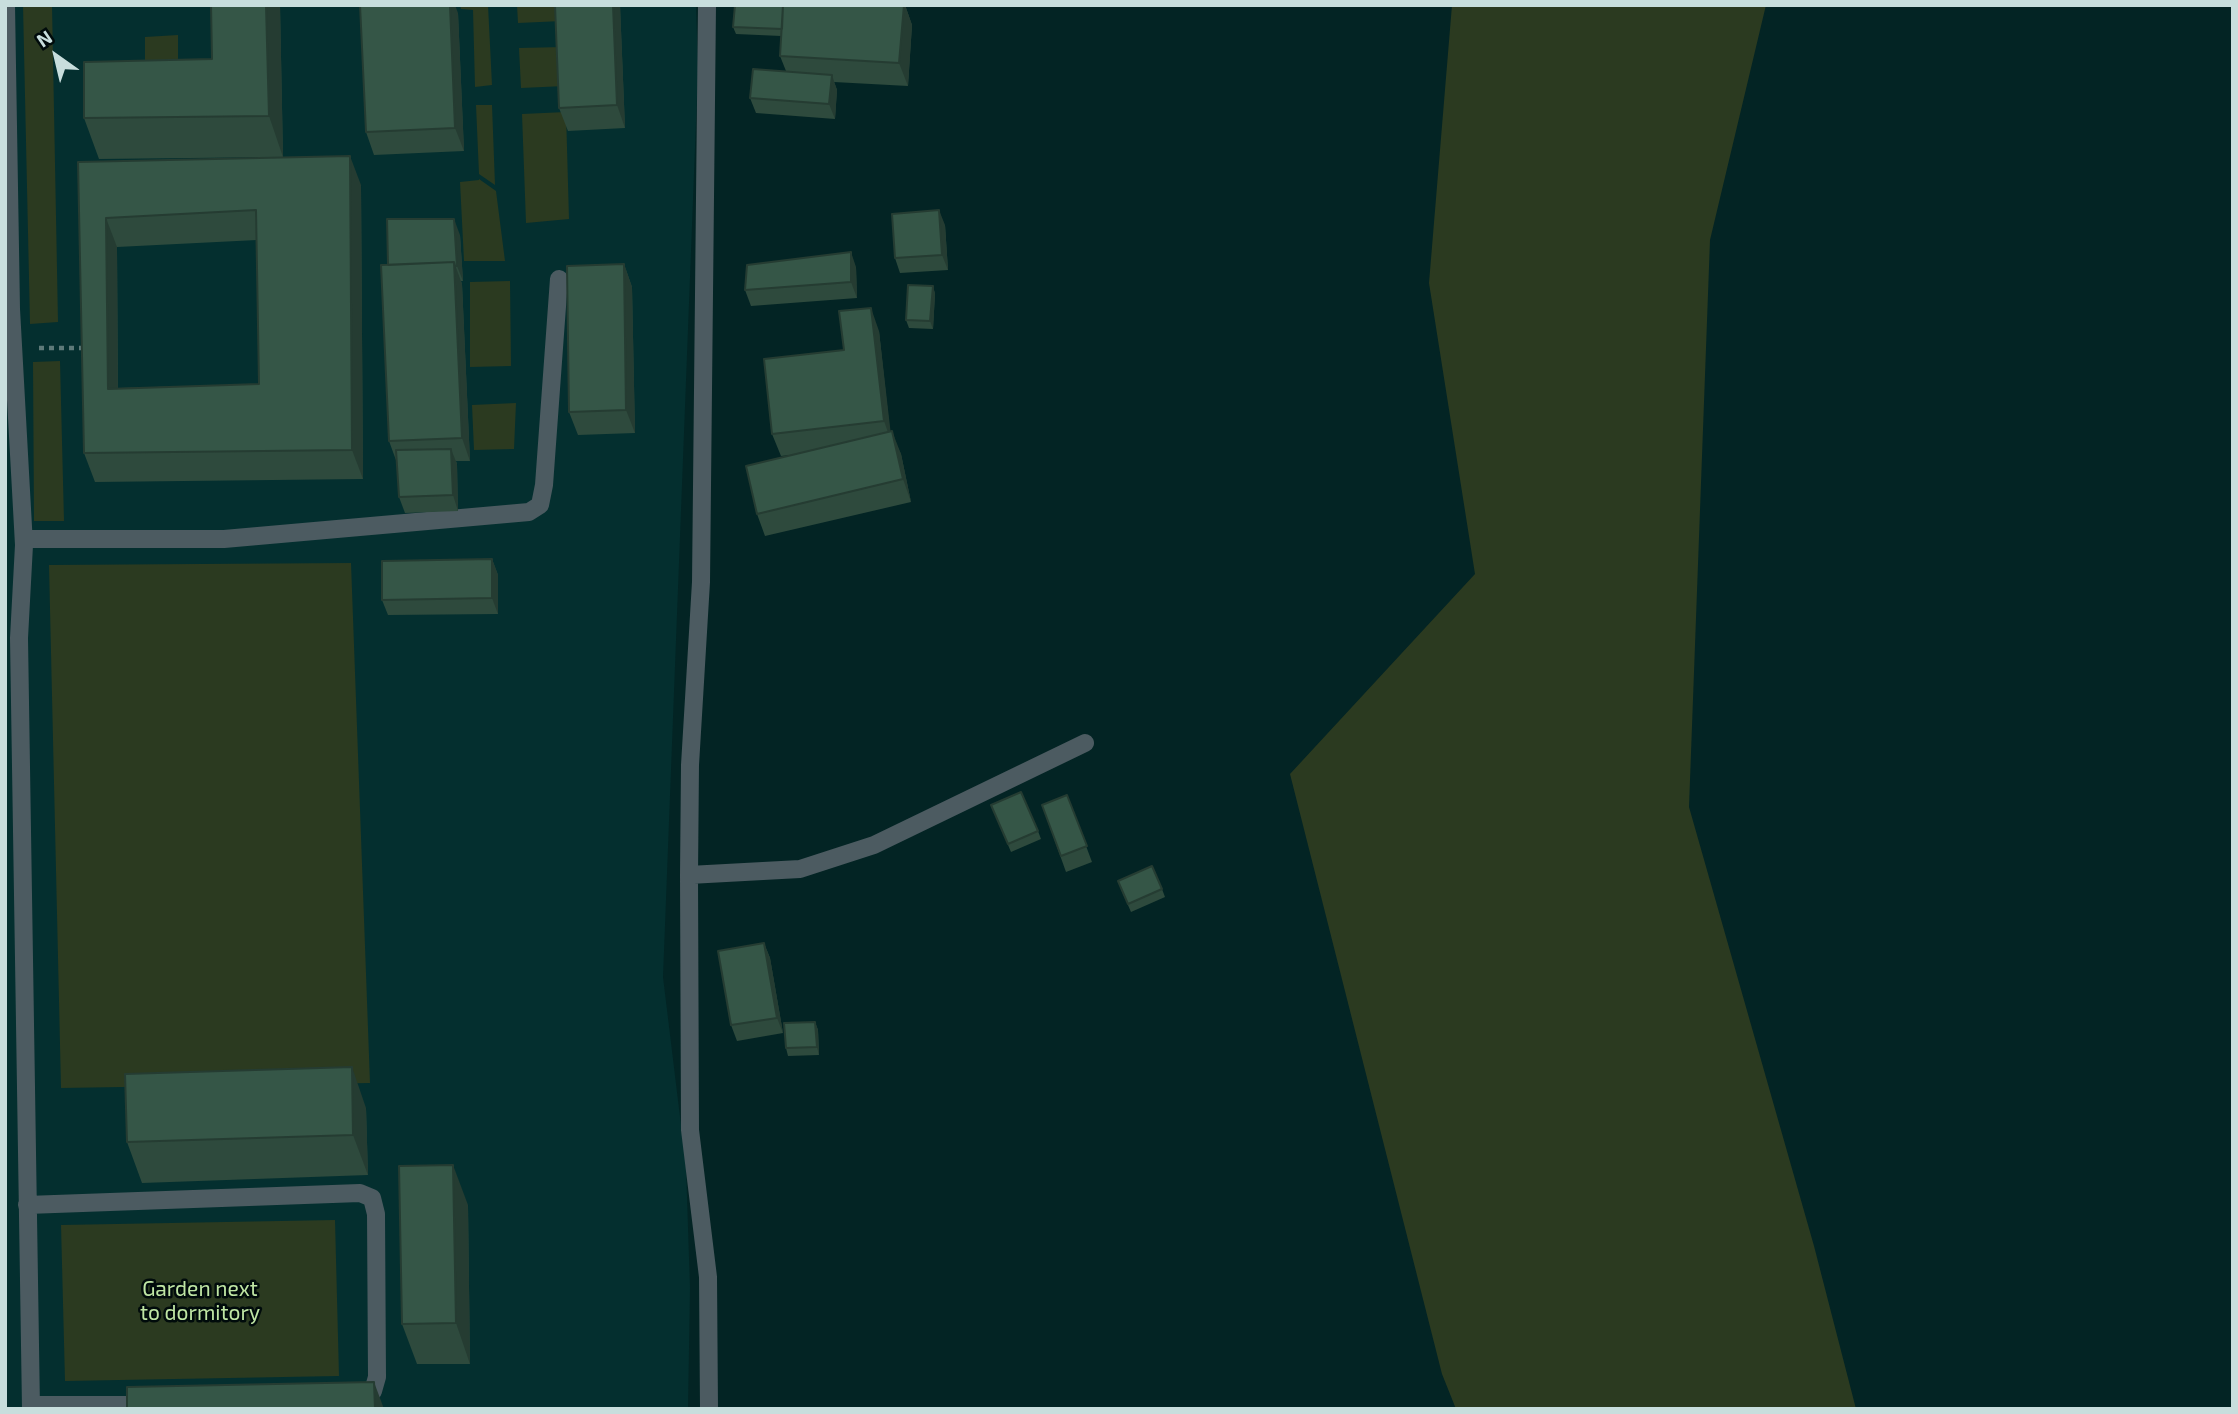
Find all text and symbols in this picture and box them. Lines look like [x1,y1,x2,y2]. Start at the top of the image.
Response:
north arrow [21,21,91,91]
text: N [32,25,56,52]
park label: Garden next to dormitory [140,1276,260,1326]

